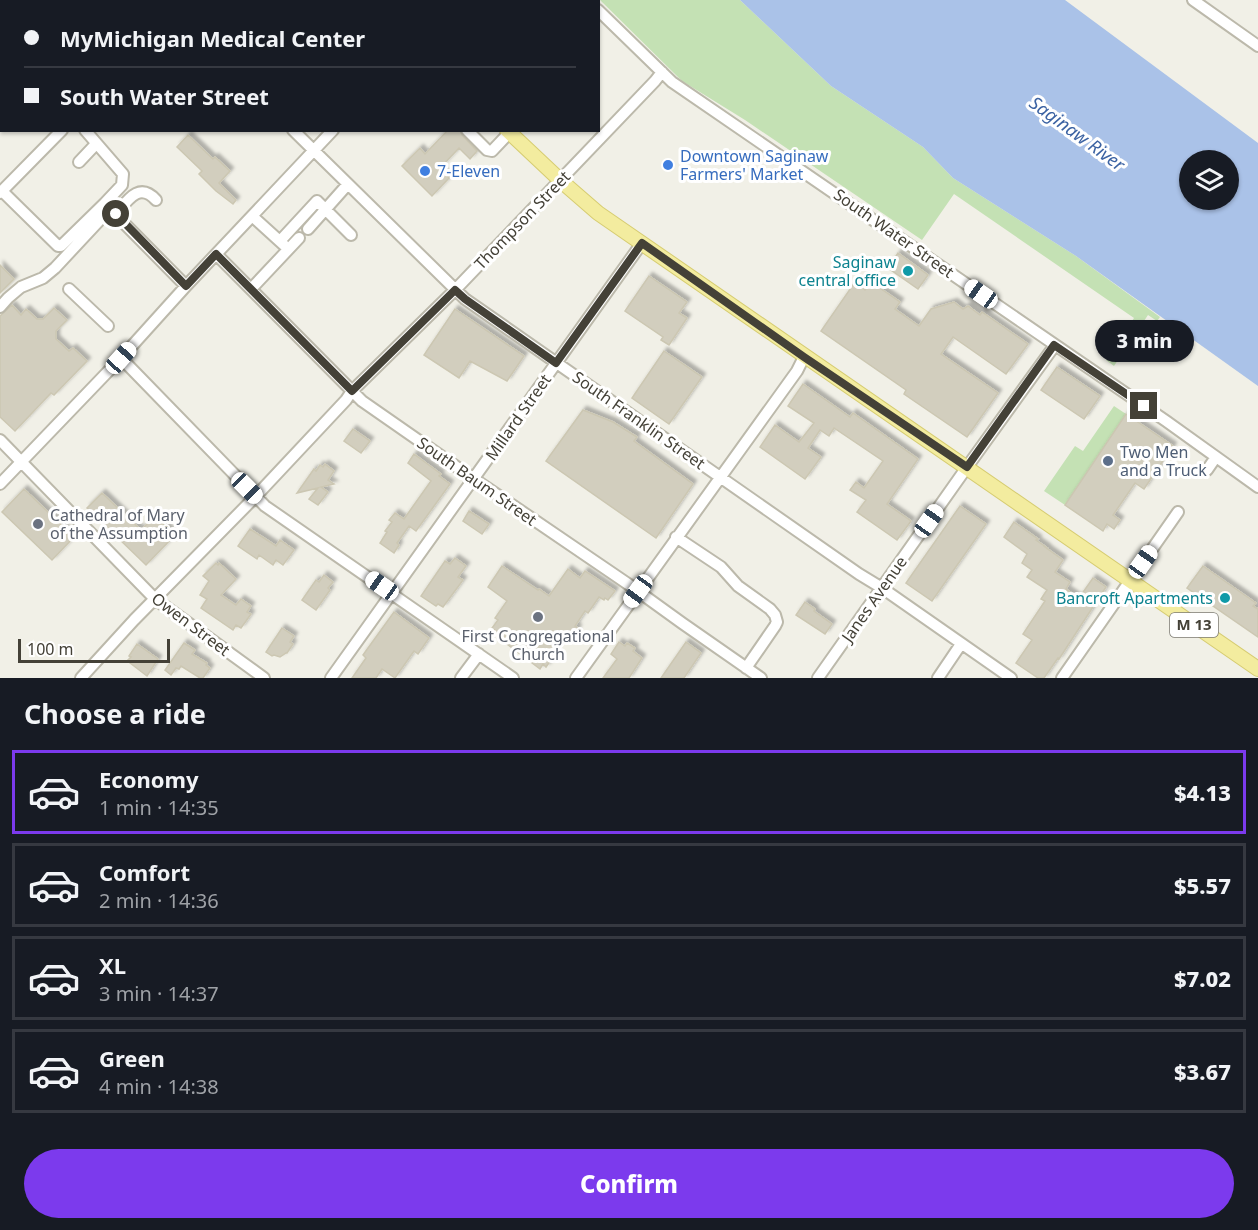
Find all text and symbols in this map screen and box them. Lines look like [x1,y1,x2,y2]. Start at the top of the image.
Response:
text: MyMichigan Medical Center [60,23,365,53]
text: South Water Street [60,81,269,111]
water label: Saginaw River [1025,90,1131,176]
place label: Downtown Saginaw Farmers' Market [680,145,829,185]
map controls [1179,150,1239,210]
button: layers [1179,150,1239,210]
marker: Downtown Saginaw Farmers' Market [661,158,675,172]
place label: 7-Eleven [437,160,500,182]
marker: 7-Eleven [418,164,432,178]
street label: Thompson Street [469,166,575,274]
street label: South Water Street [830,183,959,283]
route start [102,200,129,227]
place label: Saginaw central office [799,251,896,291]
marker: Saginaw central office [901,264,915,278]
car [961,276,1001,312]
callout: 3 min [1094,319,1194,361]
text: 3 min [1117,327,1172,354]
car [102,339,140,377]
street label: South Franklin Street [568,366,710,474]
street label: Millard Street [480,369,556,465]
route end [1130,392,1157,419]
street label: South Baum Street [413,431,541,531]
place label: Two Men and a Truck [1120,441,1207,481]
marker: Two Men and a Truck [1101,454,1115,468]
car [228,469,266,507]
car [911,501,947,541]
place label: Cathedral of Mary of the Assumption [50,504,188,544]
marker: Cathedral of Mary of the Assumption [31,517,45,531]
car [1125,542,1161,582]
street label: Janes Avenue [835,552,912,648]
car [362,568,402,604]
car [620,571,656,611]
street label: Owen Street [147,587,235,661]
place label: Bancroft Apartments [1056,587,1213,609]
marker: Bancroft Apartments [1218,591,1232,605]
marker: First Congregational Church [531,610,545,624]
road number: M 13 [1170,613,1218,637]
place label: First Congregational Church [462,625,614,665]
scale bar [18,636,170,664]
text: 100 m [27,638,74,660]
text: Choose a ride [24,695,206,732]
text: Economy [99,764,198,794]
icon: car [27,765,81,819]
text: $4.13 [1174,777,1231,807]
text: 1 min · 14:35 [99,794,219,821]
text: Comfort [99,857,190,887]
icon: car [27,858,81,912]
text: $5.57 [1174,870,1231,900]
text: 2 min · 14:36 [99,887,219,914]
text: XL [99,950,126,980]
icon: car [27,951,81,1005]
text: $7.02 [1174,963,1231,993]
text: 3 min · 14:37 [99,980,219,1007]
text: Green [99,1043,165,1073]
icon: car [27,1044,81,1098]
text: $3.67 [1174,1056,1231,1086]
text: 4 min · 14:38 [99,1073,219,1100]
button: Confirm [24,1149,1234,1218]

